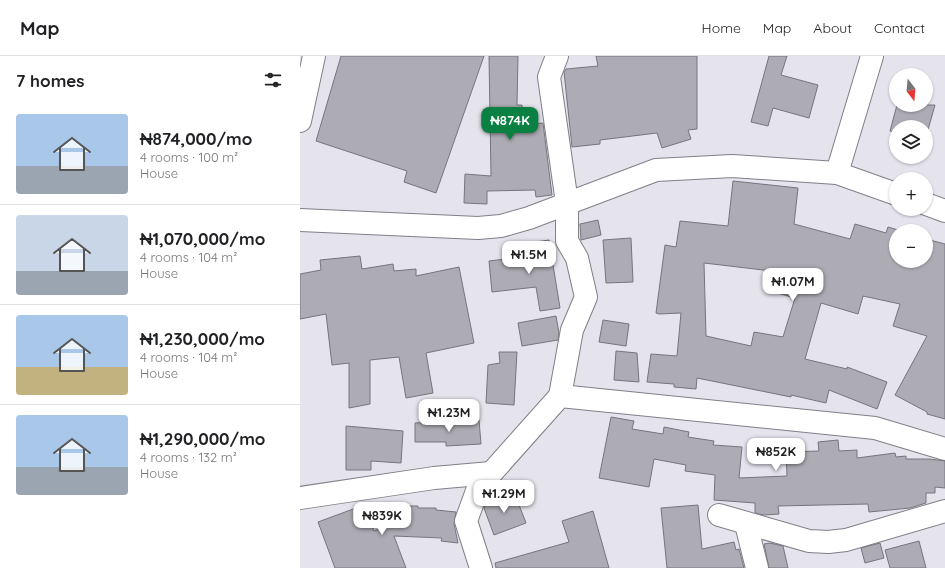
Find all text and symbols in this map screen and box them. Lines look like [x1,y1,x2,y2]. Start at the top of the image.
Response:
text: Map [20,16,59,40]
text: Home [702,19,741,37]
text: Map [763,19,791,37]
text: About [813,19,852,37]
text: Contact [874,19,925,37]
north arrow [889,68,933,112]
map controls [889,68,933,268]
icon: filters [262,69,284,91]
text: 7 homes [16,70,85,91]
pin: ₦874K [482,107,538,141]
text: ₦874K [490,112,530,128]
button: layers [889,120,933,164]
text: ₦874,000/mo [140,128,252,149]
icon: home [48,130,96,178]
text: 4 rooms · 100 m² [140,149,238,165]
text: House [140,165,178,181]
button: + [889,172,933,216]
button: − [889,224,933,268]
text: ₦1,070,000/mo [140,228,265,249]
icon: home [48,231,96,279]
pin: ₦1.5M [501,241,557,275]
text: ₦1.5M [511,246,547,262]
text: 4 rooms · 104 m² [140,249,237,265]
text: House [140,265,178,281]
pin: ₦1.07M [760,268,826,302]
text: ₦1.07M [771,273,815,289]
text: ₦1,230,000/mo [140,328,265,349]
icon: home [48,331,96,379]
text: 4 rooms · 104 m² [140,349,237,365]
text: House [140,365,178,381]
pin: ₦1.23M [416,399,482,433]
text: ₦1.23M [428,404,470,420]
text: ₦1,290,000/mo [140,428,265,449]
icon: home [48,431,96,479]
pin: ₦852K [748,438,804,472]
text: ₦852K [756,443,796,459]
text: 4 rooms · 132 m² [140,449,237,465]
text: House [140,465,178,481]
pin: ₦1.29M [471,480,537,514]
text: ₦1.29M [482,485,526,501]
pin: ₦839K [354,502,410,536]
text: ₦839K [362,507,402,523]

